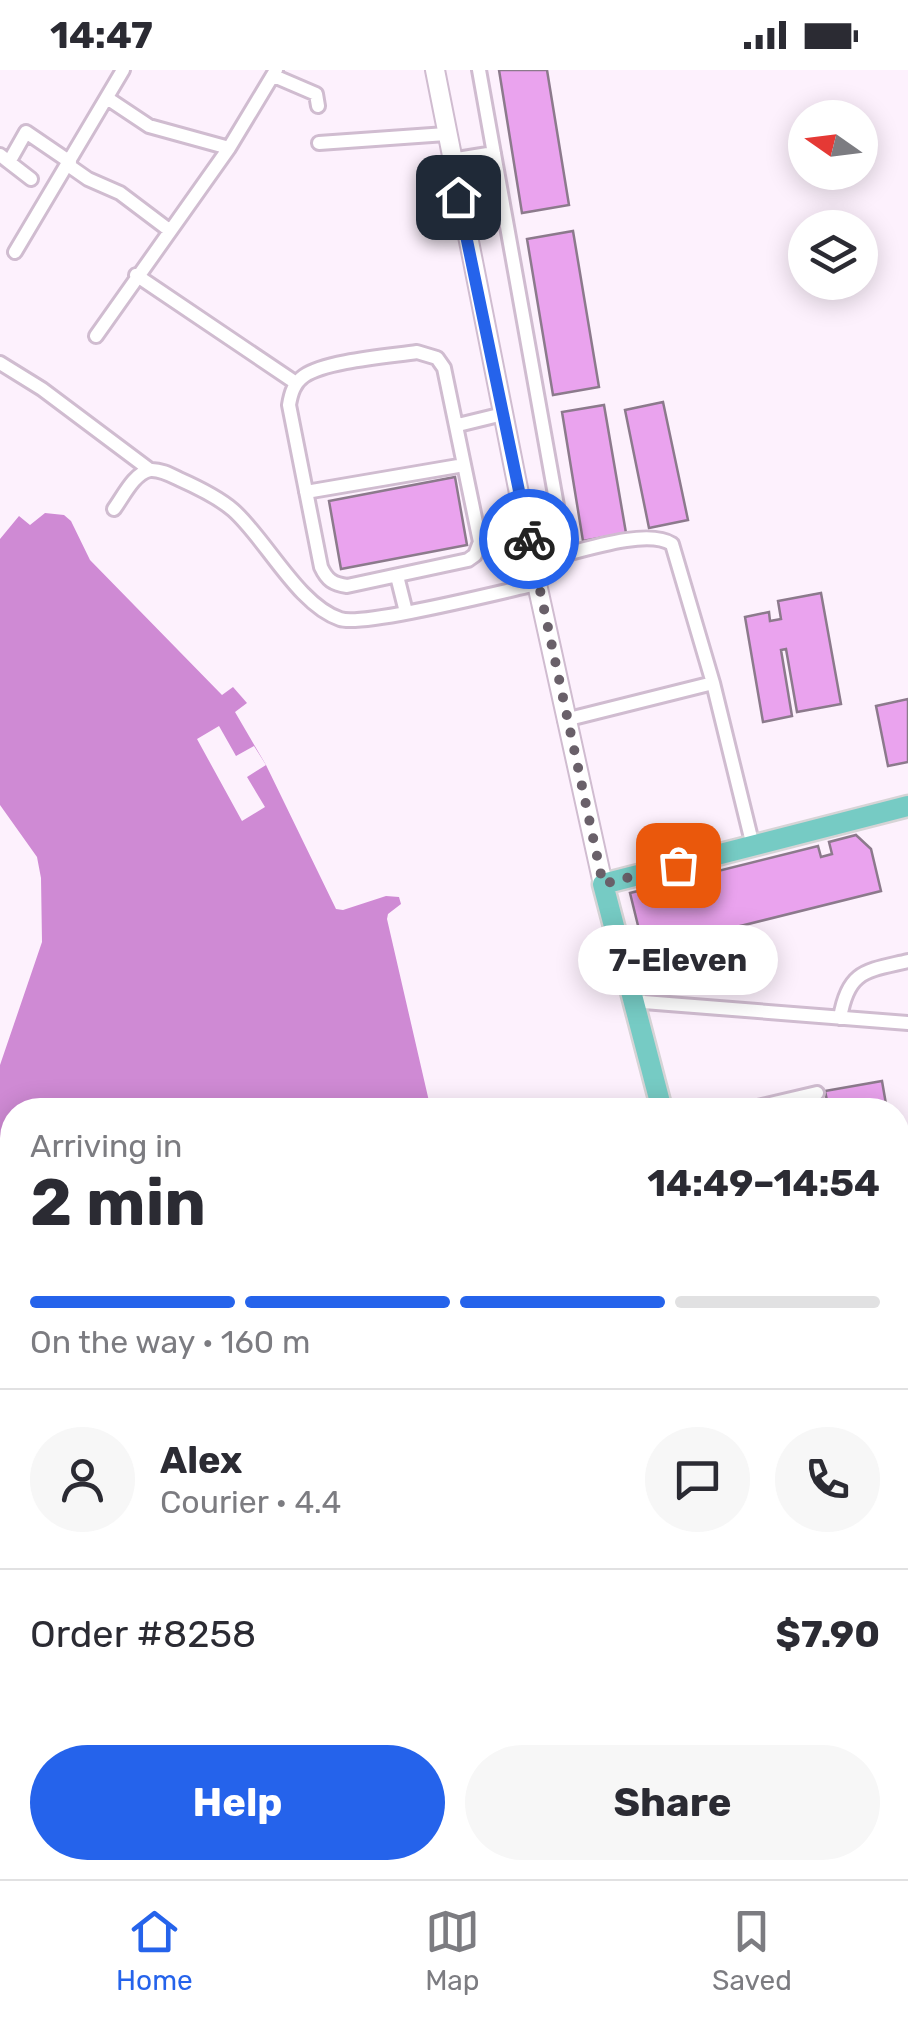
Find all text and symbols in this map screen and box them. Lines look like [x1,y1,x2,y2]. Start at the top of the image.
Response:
text: 14:47 [50,12,153,58]
north arrow [788,100,878,190]
map controls [788,100,878,300]
pin [416,155,501,240]
icon: home [431,170,486,225]
button: layers [788,210,878,300]
courier [479,489,579,589]
icon: bike [502,512,557,567]
pin [636,823,721,908]
icon: bag [651,838,706,893]
callout: 7-Eleven [578,925,778,995]
text: 7-Eleven [609,941,747,979]
text: Arriving in [30,1127,182,1165]
text: 14:49–14:54 [647,1160,880,1206]
text: 2 min [30,1164,206,1241]
text: On the way · 160 m [30,1323,310,1361]
button: person [30,1427,135,1532]
button: chat [645,1427,750,1532]
button: phone [775,1427,880,1532]
text: Alex [160,1437,242,1483]
text: Courier · 4.4 [160,1483,341,1521]
text: Order #8258 [30,1611,256,1657]
text: $7.90 [776,1611,880,1657]
button: Help [30,1745,445,1860]
button: Share [465,1745,880,1860]
tab: Home [116,1904,193,1997]
tab: Map [425,1904,480,1997]
tab: Saved [712,1904,792,1997]

